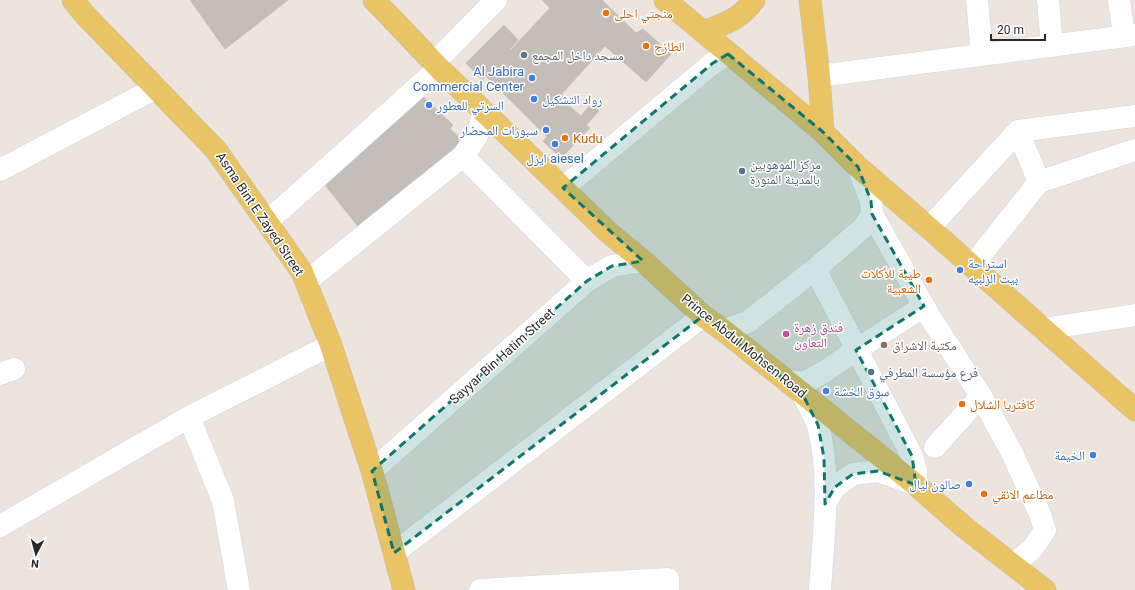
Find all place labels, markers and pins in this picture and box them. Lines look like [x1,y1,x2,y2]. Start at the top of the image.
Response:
place label: منجتي احلى [614,6,673,24]
marker: منجتي احلى [601,8,611,18]
place label: الطازج [654,39,685,56]
marker: الطازج [641,41,651,51]
place label: مسجد داخل المجمع [532,48,624,65]
marker: مسجد داخل المجمع [519,50,529,60]
place label: Al Jabira Commercial Center [413,64,525,94]
marker: Al Jabira Commercial Center [527,73,537,83]
place label: رواد التشكيل [542,92,602,108]
marker: رواد التشكيل [529,94,539,104]
place label: السرتي للعطور [436,98,504,116]
marker: السرتي للعطور [424,100,434,110]
place label: سبورات المحضار [459,123,538,139]
marker: سبورات المحضار [541,125,551,135]
place label: Kudu [573,131,603,146]
marker: Kudu [560,133,570,143]
marker: ايزل aiesel [550,139,560,149]
place label: ايزل aiesel [526,151,584,167]
place label: مركز الموهوبين بالمدينة المنورة [750,157,821,188]
marker: مركز الموهوبين بالمدينة المنورة [737,166,747,176]
place label: استراحة بيت الزلبيه [968,256,1018,287]
marker: استراحة بيت الزلبيه [955,265,965,275]
place label: طيبة للأكلات الشعبية [861,266,921,296]
marker: طيبة للأكلات الشعبية [924,275,934,285]
place label: فندق زهرة التعاون [794,320,843,351]
marker: فندق زهرة التعاون [781,329,791,339]
place label: مكتبة الاشراق [892,338,957,354]
marker: مكتبة الاشراق [879,340,889,350]
place label: فرع مؤسسة المطرفي [879,365,978,383]
marker: فرع مؤسسة المطرفي [866,367,876,377]
place label: سوق الخشة [834,384,889,400]
marker: سوق الخشة [821,386,831,396]
place label: كافتريا الشلال [970,397,1036,413]
marker: كافتريا الشلال [957,399,967,409]
place label: الخيمة [1055,448,1085,463]
marker: الخيمة [1088,450,1098,460]
place label: صالون ليال [909,477,961,493]
marker: صالون ليال [964,479,974,489]
place label: مطاعم الانقي [992,487,1053,505]
marker: مطاعم الانقي [979,489,989,499]

